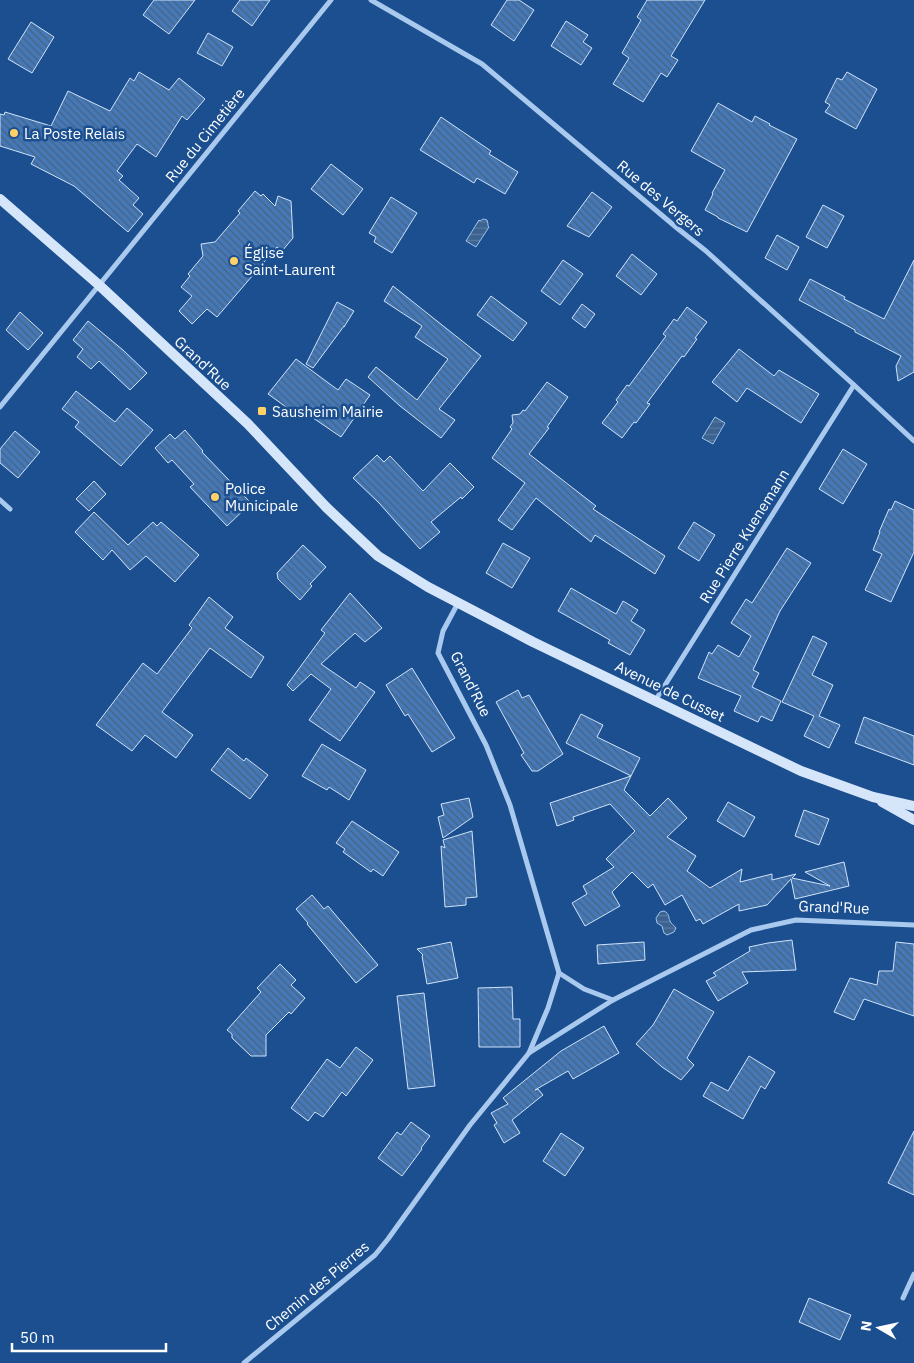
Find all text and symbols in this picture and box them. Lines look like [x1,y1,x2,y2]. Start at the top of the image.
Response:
street label: Rue du Cimetière [161,84,249,186]
place label: La Poste Relais [24,124,125,143]
marker: La Poste Relais [8,127,20,139]
street label: Rue des Vergers [613,156,709,240]
place label: Église Saint-Laurent [244,243,335,279]
marker: Église Saint-Laurent [228,255,240,267]
street label: Grand'Rue [171,332,235,394]
place label: Sausheim Mairie [272,402,383,421]
marker: Sausheim Mairie [256,405,268,417]
street label: Rue Pierre Kuenemann [695,465,793,607]
place label: Police Municipale [225,479,298,515]
marker: Police Municipale [209,491,221,503]
street label: Grand'Rue [446,648,496,720]
street label: Avenue de Cusset [612,656,728,726]
street label: Grand'Rue [798,896,870,918]
street label: Chemin des Pierres [261,1237,373,1335]
north arrow [854,1303,904,1353]
scale bar [12,1320,166,1352]
text: N [856,1320,876,1332]
text: 50 m [20,1328,55,1347]

